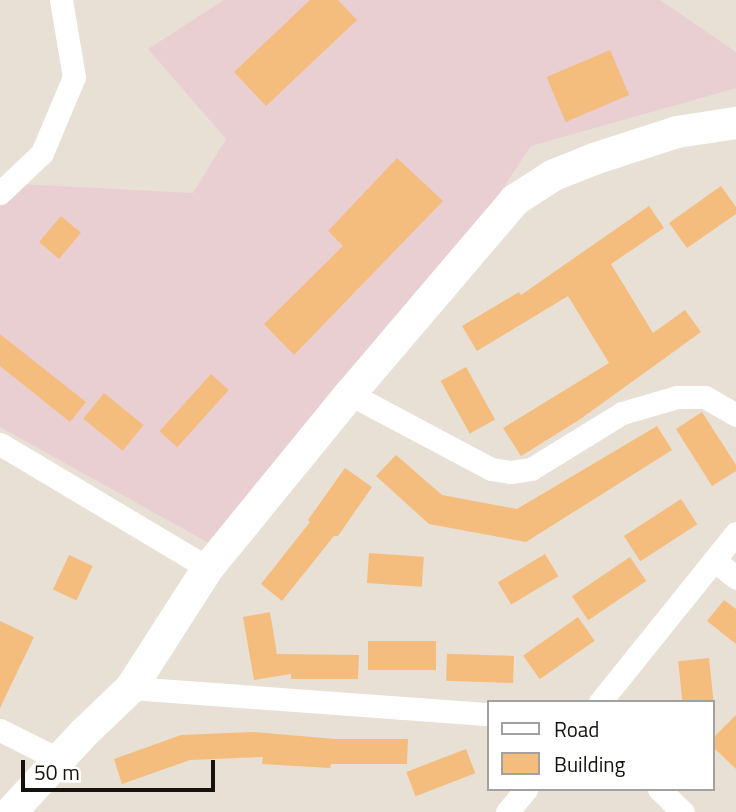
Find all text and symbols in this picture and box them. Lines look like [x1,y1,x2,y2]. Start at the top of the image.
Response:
legend [488,700,715,791]
text: Road [554,713,599,745]
scale bar [24,746,219,790]
text: Building [554,748,625,780]
text: 50 m [34,756,80,788]

